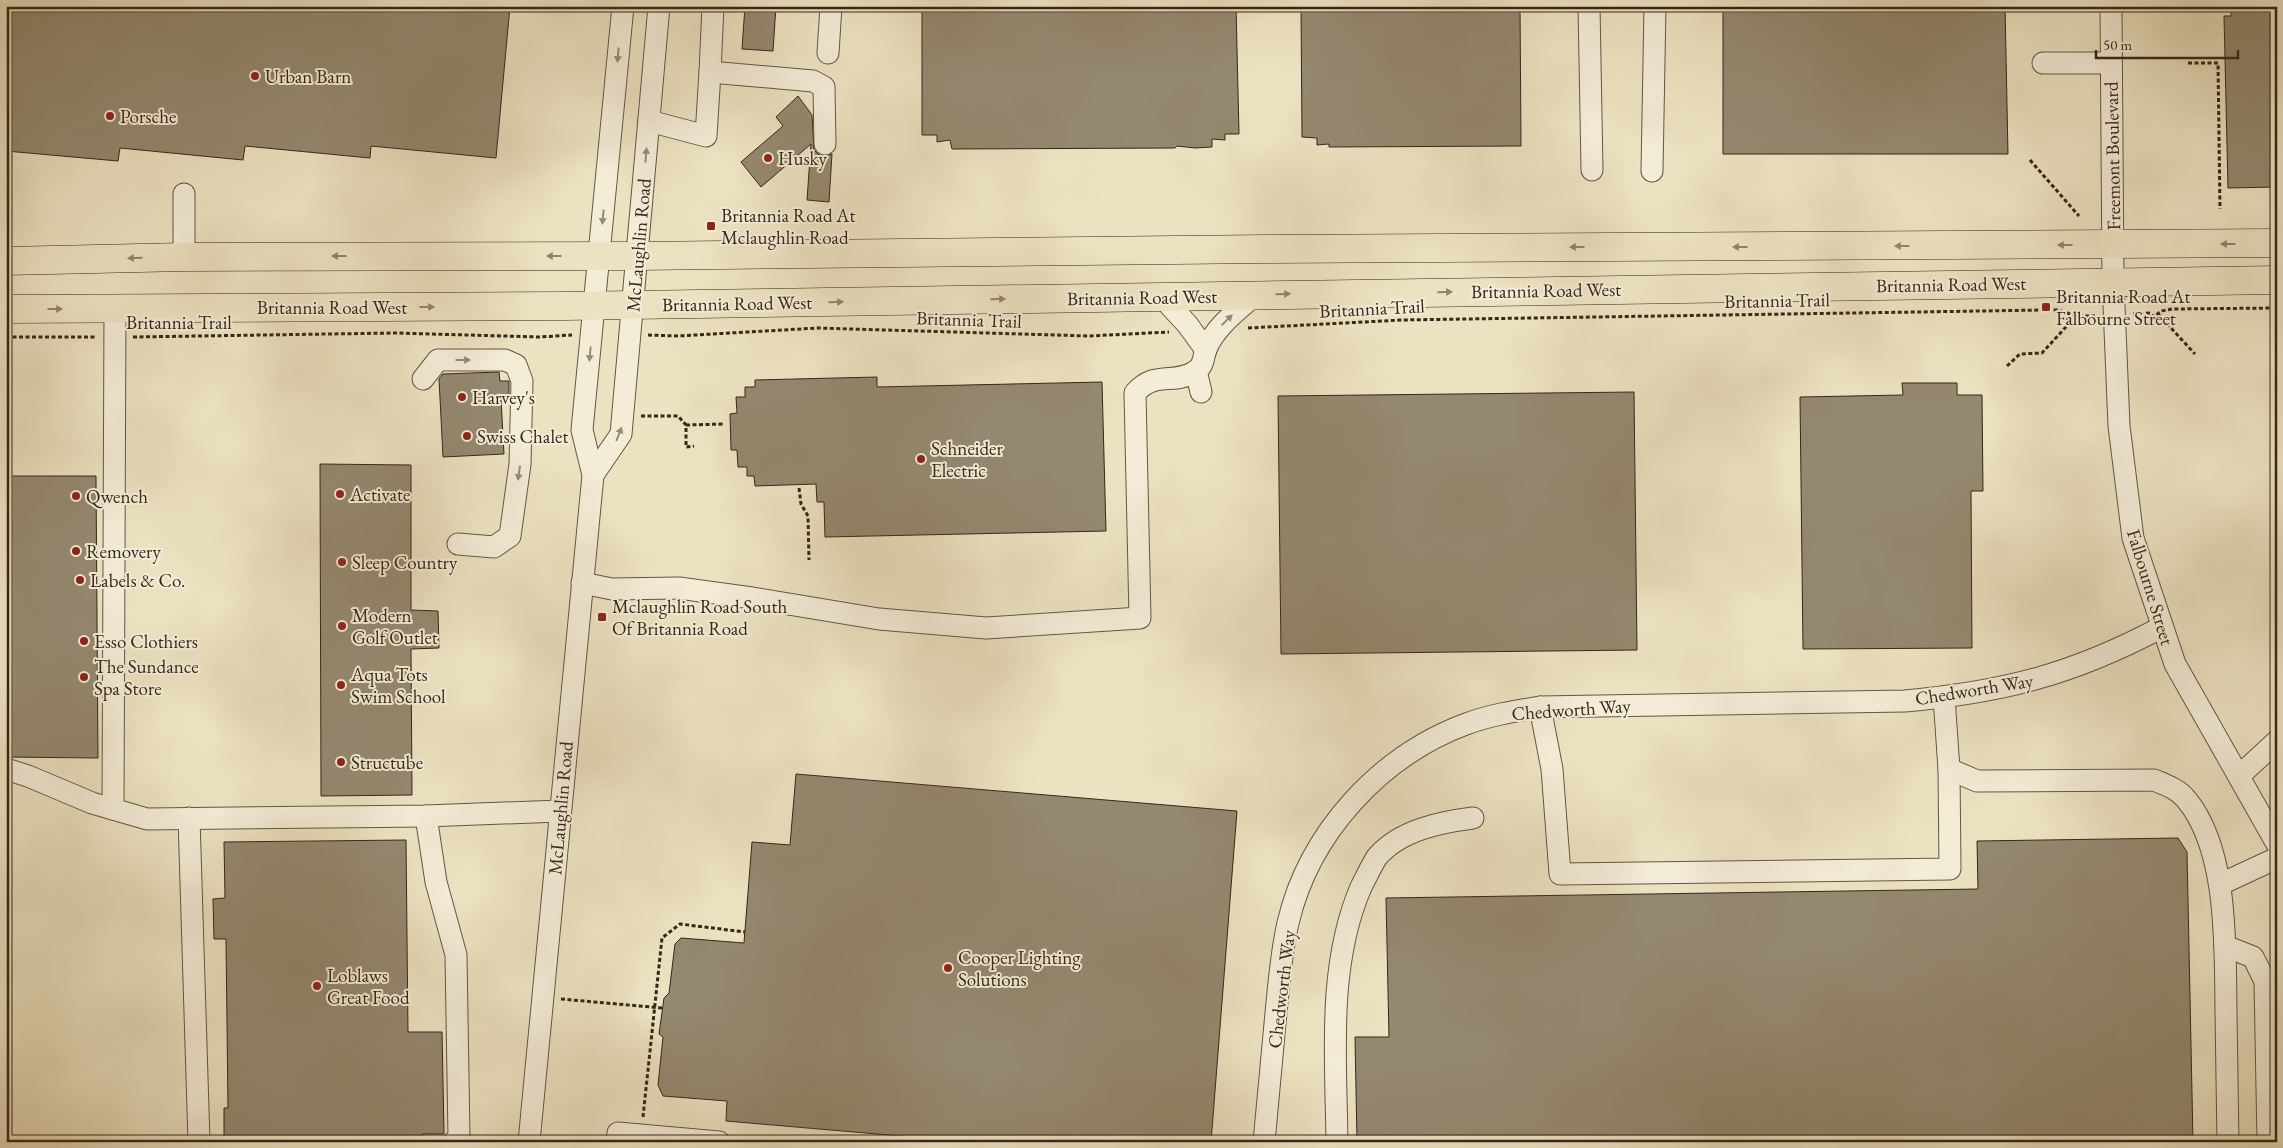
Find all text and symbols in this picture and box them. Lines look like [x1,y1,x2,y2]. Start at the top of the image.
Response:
scale bar [2096,28,2238,60]
text: 50 m [2103,35,2132,54]
one-way arrow [614,47,622,63]
place label: Urban Barn [265,64,351,89]
marker: Urban Barn [249,70,261,82]
street label: Freemont Boulevard [2099,81,2126,231]
place label: Porsche [120,104,176,129]
marker: Porsche [104,110,116,122]
one-way arrow [642,146,650,162]
place label: Husky [778,146,827,171]
marker: Husky [762,152,774,164]
street label: McLaughlin Road [620,177,657,313]
place label: Britannia Road At Mclaughlin Road [721,203,856,250]
one-way arrow [599,209,607,225]
marker: Britannia Road At Mclaughlin Road [705,220,717,232]
one-way arrow [2220,240,2236,248]
one-way arrow [2056,241,2072,249]
one-way arrow [1894,242,1910,250]
one-way arrow [1569,243,1585,251]
one-way arrow [1731,243,1747,251]
one-way arrow [331,252,347,260]
one-way arrow [545,252,561,260]
one-way arrow [127,254,143,262]
street label: Britannia Road West [1876,271,2026,298]
street label: Britannia Road West [1471,277,1621,304]
street label: Britannia Road West [1067,284,1217,311]
place label: Britannia Road At Falbourne Street [2056,284,2191,331]
street label: Britannia Trail [1724,287,1831,314]
one-way arrow [1438,288,1454,296]
street label: Britannia Road West [662,290,812,317]
one-way arrow [1275,290,1291,298]
street label: Britannia Trail [1319,293,1426,324]
street label: Britannia Road West [257,295,407,320]
one-way arrow [990,295,1006,303]
one-way arrow [828,297,844,305]
marker: Britannia Road At Falbourne Street [2040,301,2052,313]
one-way arrow [420,303,436,311]
one-way arrow [47,305,63,313]
street label: Britannia Trail [916,305,1023,334]
street label: Britannia Trail [126,310,232,335]
one-way arrow [1221,314,1233,326]
one-way arrow [586,346,594,362]
one-way arrow [455,356,471,364]
place label: Harvey's [472,385,535,410]
marker: Harvey's [456,391,468,403]
place label: Swiss Chalet [477,424,568,449]
one-way arrow [615,426,623,441]
marker: Swiss Chalet [461,430,473,442]
place label: Schneider Electric [931,436,1003,483]
marker: Schneider Electric [915,453,927,465]
one-way arrow [515,465,523,481]
place label: Activate [349,482,411,507]
place label: Qwench [86,484,148,509]
marker: Activate [334,488,346,500]
marker: Qwench [70,490,82,502]
street label: Falbourne Street [2121,526,2180,648]
place label: Removery [86,539,161,564]
marker: Removery [70,545,82,557]
place label: Sleep Country [352,550,458,575]
marker: Sleep Country [336,556,348,568]
place label: Labels & Co. [90,568,185,593]
marker: Labels & Co. [74,574,86,586]
place label: Mclaughlin Road South Of Britannia Road [612,594,788,641]
place label: Modern Golf Outlet [352,603,438,650]
marker: Mclaughlin Road South Of Britannia Road [596,611,608,623]
marker: Modern Golf Outlet [336,620,348,632]
place label: Esso Clothiers [94,629,198,654]
marker: Esso Clothiers [78,635,90,647]
place label: The Sundance Spa Store [94,654,199,701]
place label: Aqua Tots Swim School [350,662,446,709]
street label: Chedworth Way [1913,668,2036,711]
marker: The Sundance Spa Store [78,671,90,683]
marker: Aqua Tots Swim School [335,679,347,691]
street label: Chedworth Way [1511,693,1632,726]
street label: McLaughlin Road [542,740,579,876]
place label: Structube [351,750,423,775]
marker: Structube [335,756,347,768]
street label: Chedworth Way [1262,928,1301,1050]
place label: Cooper Lighting Solutions [958,945,1081,992]
marker: Cooper Lighting Solutions [942,962,954,974]
place label: Loblaws Great Food [327,963,410,1010]
marker: Loblaws Great Food [311,980,323,992]

